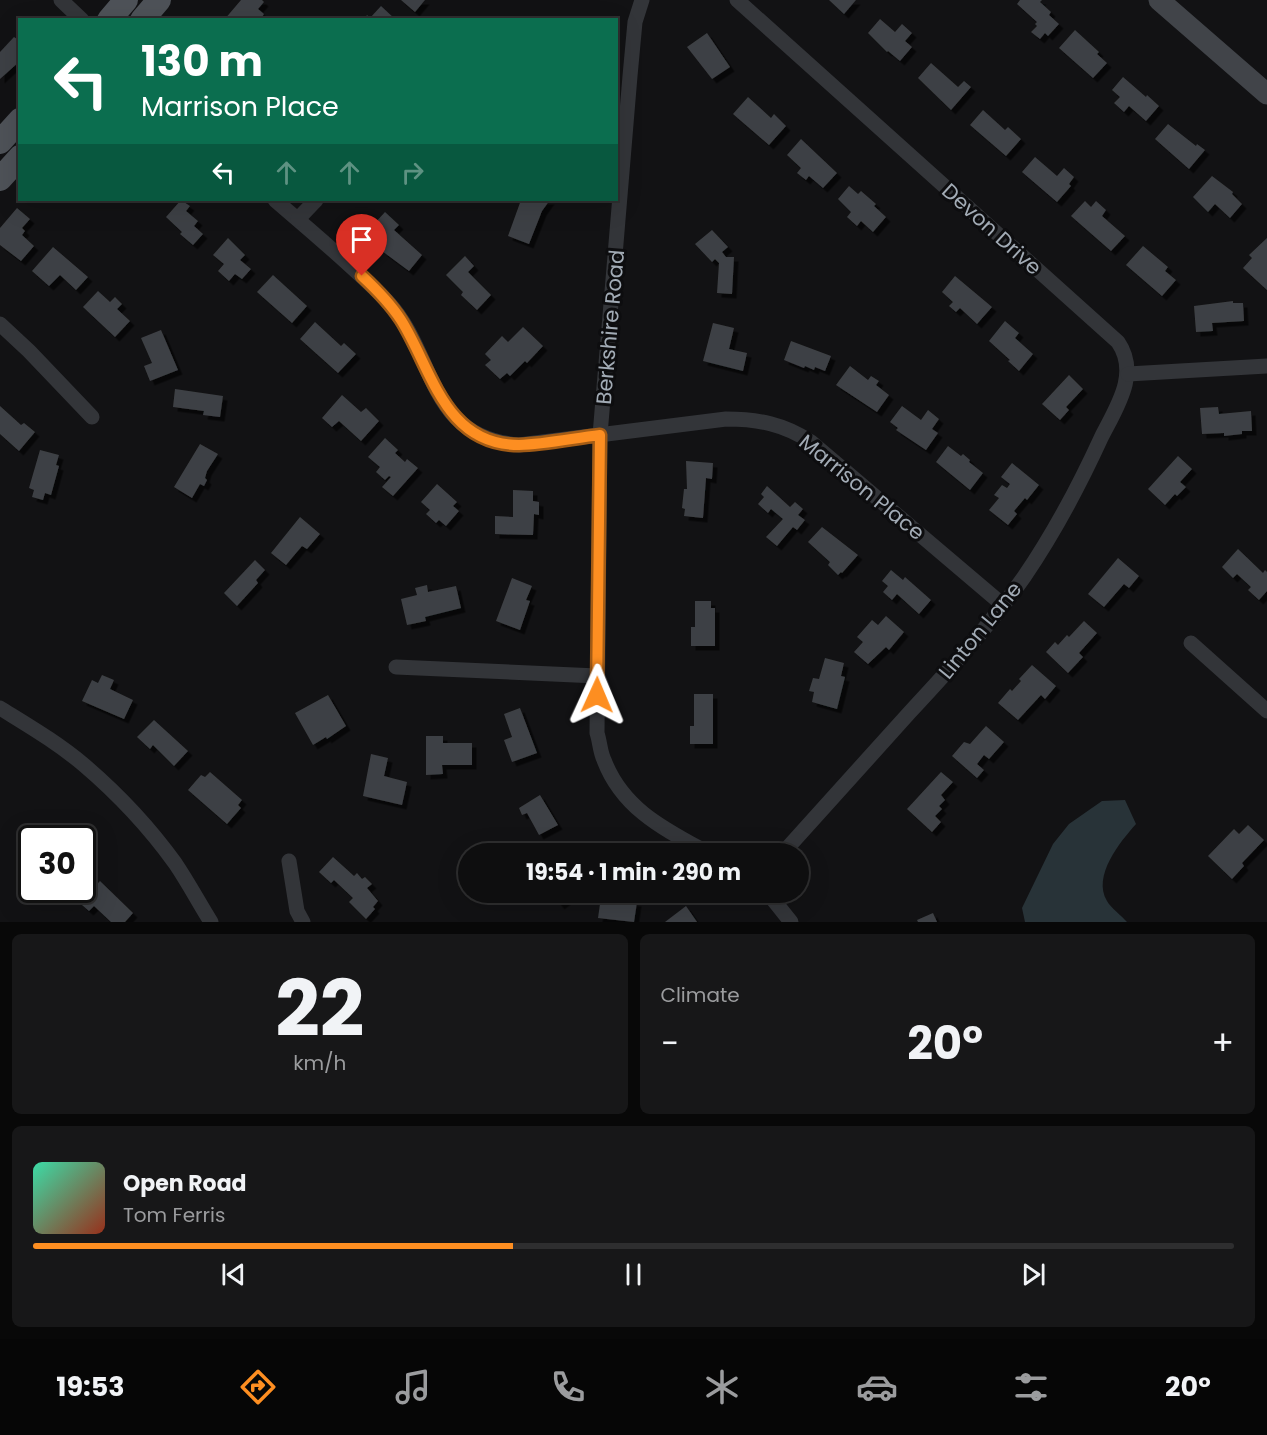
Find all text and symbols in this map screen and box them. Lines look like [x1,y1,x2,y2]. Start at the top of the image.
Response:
text: 130 m [141,32,263,91]
icon: left [42,42,120,120]
text: Marrison Place [141,88,339,125]
icon: left [207,156,240,189]
icon: ahead [270,156,303,189]
icon: ahead [333,156,366,189]
icon: right [396,156,429,189]
street label: Devon Drive [936,176,1048,282]
pin [336,214,387,276]
icon: arrive [345,223,378,256]
street label: Berkshire Road [589,248,631,406]
street label: Marrison Place [793,427,931,547]
street label: Linton Lane [932,575,1028,685]
position arrow [565,663,629,727]
speed limit sign: 30 [18,825,96,903]
text: 19:54 · 1 min · 290 m [526,857,741,888]
text: 22 [275,954,364,1063]
text: Climate [661,981,740,1009]
text: 20° [907,1012,983,1075]
text: − [661,1020,679,1067]
text: + [1211,1020,1234,1067]
text: km/h [293,1049,346,1077]
text: Open Road [123,1168,247,1199]
text: Tom Ferris [123,1201,225,1229]
icon: previous [217,1258,250,1291]
icon: pause [617,1258,650,1291]
icon: next [1017,1258,1050,1291]
icon: directions [237,1366,279,1408]
icon: music [392,1366,434,1408]
icon: phone [547,1366,589,1408]
icon: climate [701,1366,743,1408]
icon: car [856,1366,898,1408]
icon: filters [1010,1366,1052,1408]
text: 19:53 [56,1368,125,1405]
text: 20° [1165,1368,1211,1405]

